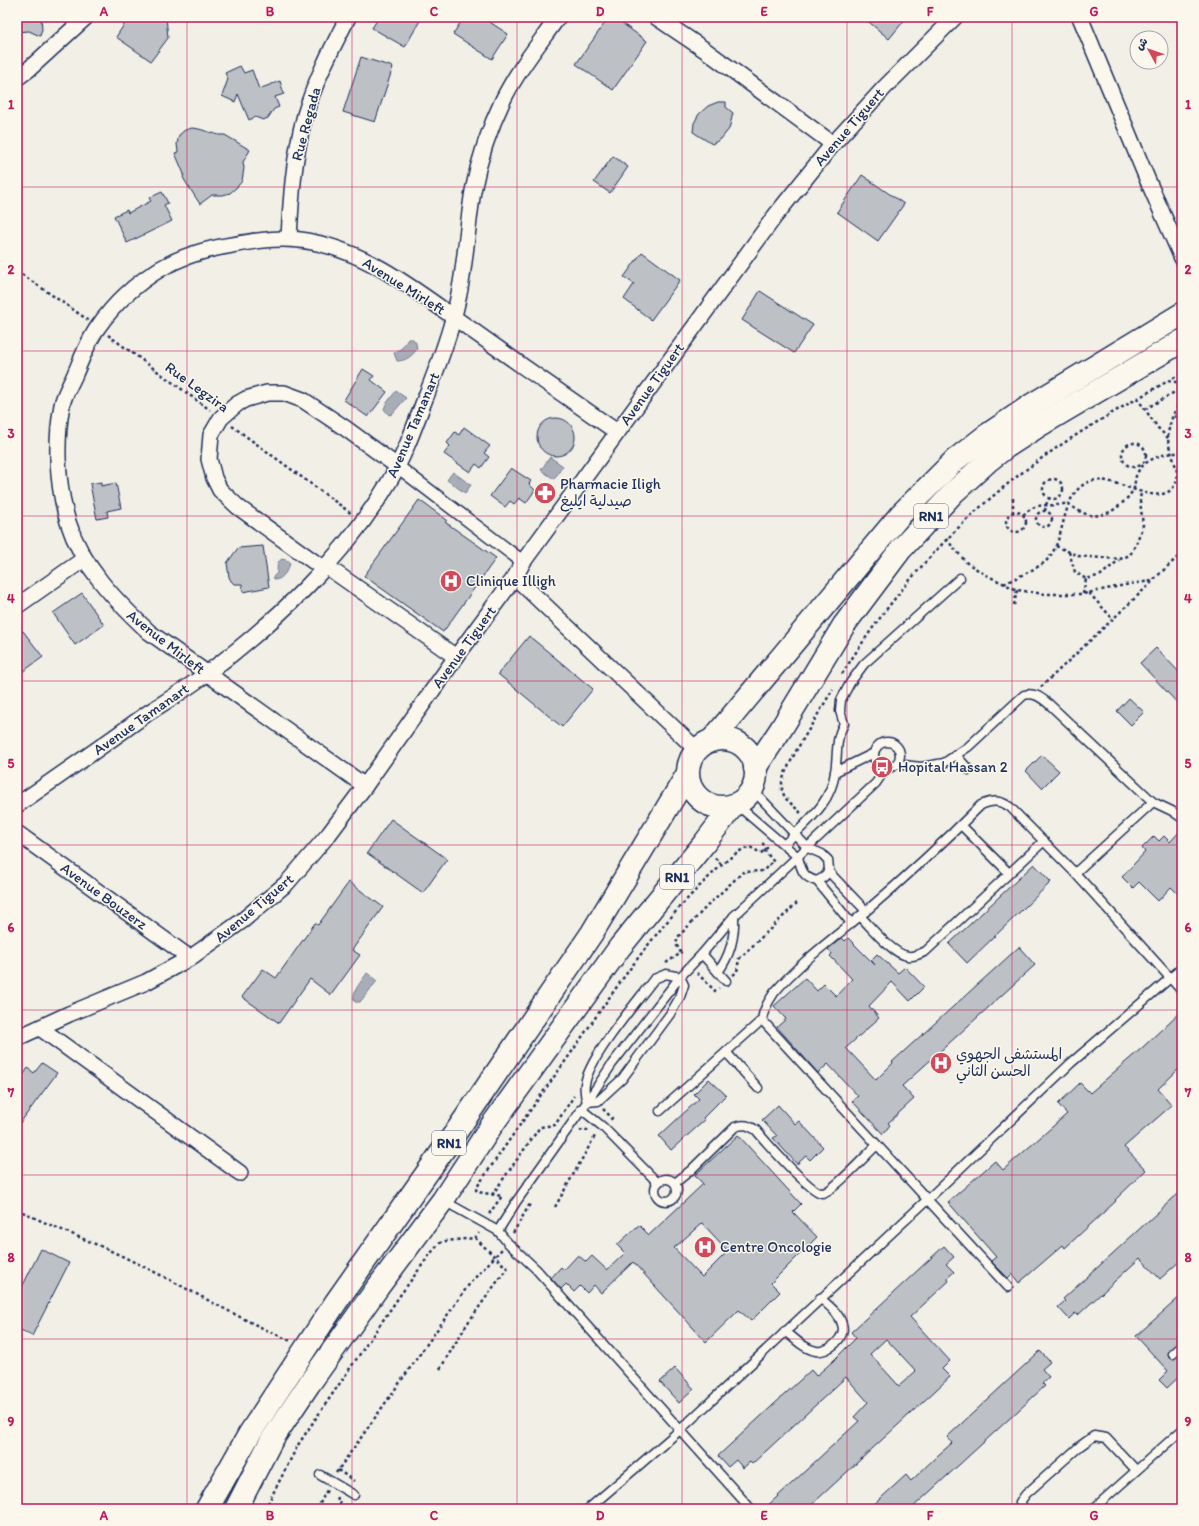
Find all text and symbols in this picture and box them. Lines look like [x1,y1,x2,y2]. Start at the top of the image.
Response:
text: A [99,4,109,19]
text: B [266,4,275,19]
text: C [430,4,439,19]
text: D [596,4,605,19]
text: E [760,4,768,19]
text: F [927,4,934,19]
text: G [1090,4,1099,19]
north arrow [1129,30,1169,70]
text: ش [1133,35,1151,53]
street label: Avenue Tiguert [810,84,888,170]
street label: Rue Regada [288,85,325,163]
text: 1 [8,97,14,112]
text: 1 [1185,97,1191,112]
street label: Avenue Mirleft [359,253,449,319]
text: 2 [8,262,15,277]
text: 2 [1185,262,1192,277]
street label: Avenue Tiguert [616,339,688,429]
street label: Rue Legzira [162,358,233,416]
street label: Avenue Tamanart [383,369,443,480]
text: 3 [7,426,15,441]
text: 3 [1184,426,1192,441]
place label: Pharmacie Iligh صيدلية ايليغ [560,475,661,512]
pharmacy icon: Pharmacie Iligh صيدلية ايليغ [532,480,558,506]
road number: RN1 [914,504,948,528]
hospital icon: Clinique Illigh [438,568,464,594]
place label: Clinique Illigh [466,572,556,590]
text: 4 [7,591,15,606]
text: 4 [1184,591,1192,606]
street label: Avenue Tiguert [428,602,500,692]
street label: Avenue Mirleft [123,606,209,678]
street label: Avenue Tamanart [90,679,193,759]
bus stop icon: Hopital Hassan 2 [869,754,895,780]
text: 5 [8,756,15,771]
text: 5 [1185,756,1192,771]
place label: Hopital Hassan 2 [898,758,1008,776]
street label: Avenue Bouzerz [57,859,151,933]
road number: RN1 [660,865,694,889]
street label: Avenue Tiguert [211,870,297,946]
text: 6 [8,920,15,935]
text: 6 [1185,920,1192,935]
place label: المستشفى الجهوي الحسن الثاني [956,1045,1062,1084]
hospital icon: المستشفى الجهوي الحسن الثاني [928,1050,954,1076]
text: 7 [7,1085,15,1100]
text: 7 [1184,1085,1192,1100]
road number: RN1 [432,1131,466,1155]
hospital icon: Centre Oncologie [692,1234,718,1260]
place label: Centre Oncologie [720,1238,832,1256]
text: 8 [7,1250,15,1265]
text: 8 [1184,1250,1192,1265]
text: 9 [8,1414,15,1429]
text: 9 [1185,1414,1192,1429]
text: A [99,1508,109,1523]
text: B [266,1508,275,1523]
text: C [430,1508,439,1523]
text: D [596,1508,605,1523]
text: E [760,1508,768,1523]
text: F [927,1508,934,1523]
text: G [1090,1508,1099,1523]

